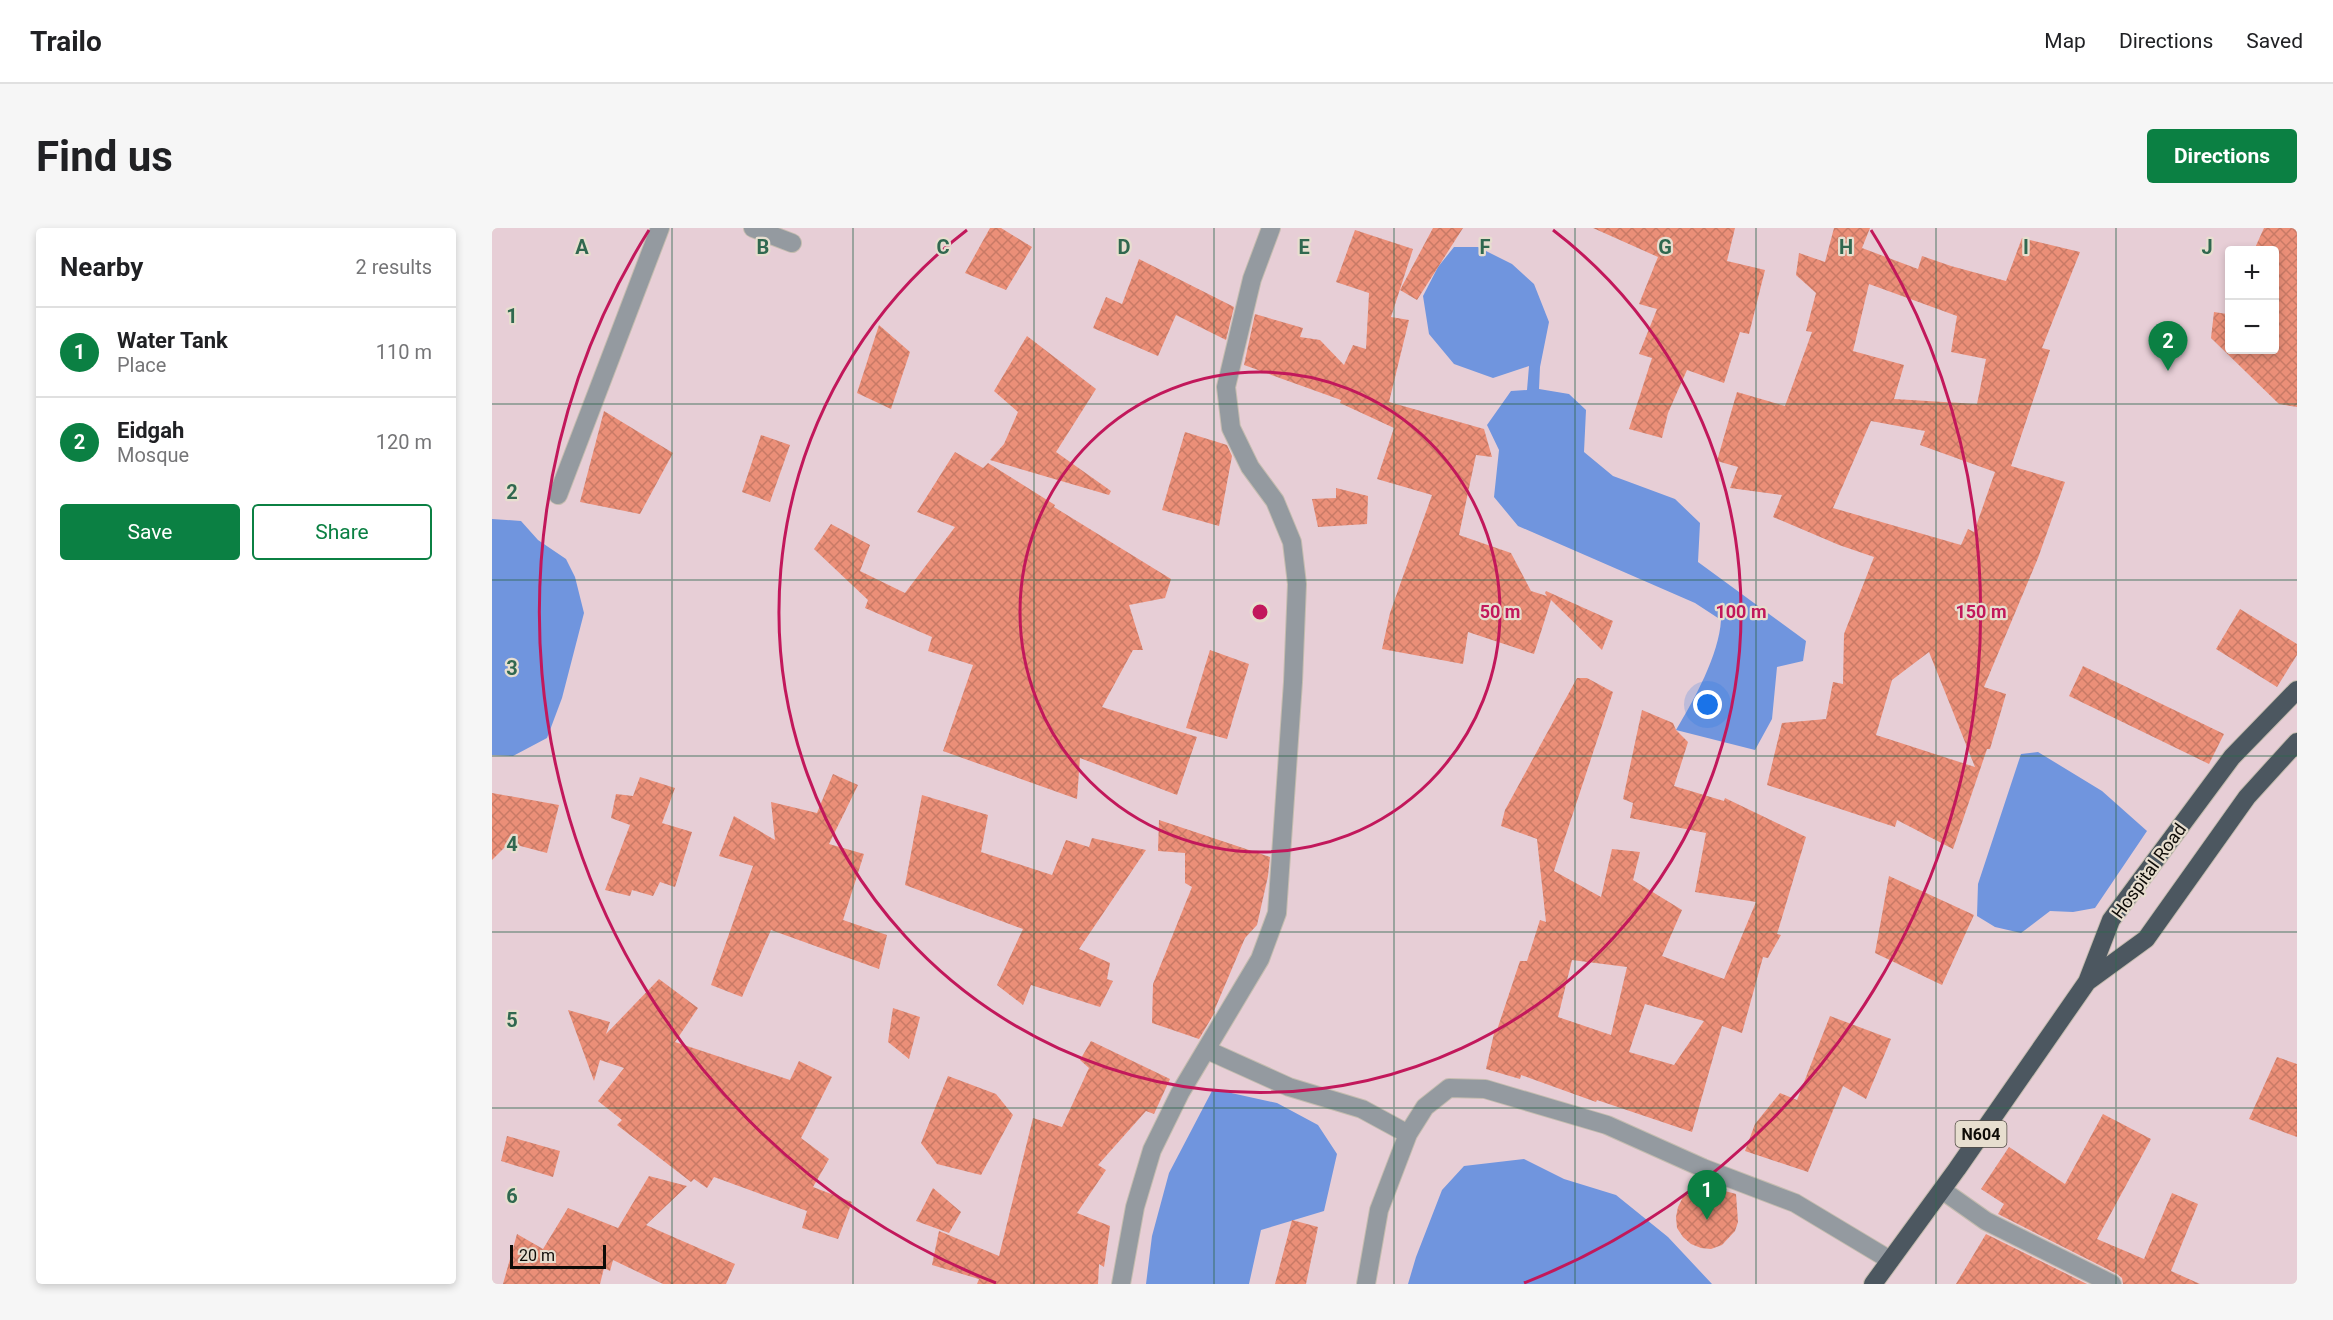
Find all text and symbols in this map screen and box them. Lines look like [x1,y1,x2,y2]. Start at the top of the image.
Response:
text: Trailo [30,25,102,58]
text: Map [2044,29,2086,53]
text: Directions [2119,29,2213,53]
text: Saved [2246,29,2303,53]
button: Directions [2147,129,2297,183]
text: Find us [36,132,173,181]
text: A [575,235,589,259]
text: B [757,235,769,259]
text: C [936,235,950,259]
text: D [1118,235,1131,259]
text: E [1298,235,1310,259]
text: F [1480,235,1491,259]
text: G [1658,235,1672,259]
text: H [1839,235,1853,259]
text: I [2023,235,2029,259]
text: J [2201,235,2213,259]
map controls [2225,246,2279,354]
button: + [2225,246,2279,300]
text: Nearby [60,252,143,282]
text: 2 results [356,255,432,279]
button: − [2225,300,2279,354]
text: 1 [506,304,518,328]
pin: 2 [2148,322,2188,371]
text: Water Tank [117,328,228,353]
text: 1 [74,340,85,364]
text: 110 m [376,340,432,364]
text: Place [117,353,166,377]
text: Eidgah [117,418,184,443]
text: 2 [74,430,85,454]
text: 120 m [376,430,432,454]
text: Mosque [117,443,189,467]
text: 2 [506,480,518,504]
button: Save [60,504,240,560]
button: Share [252,504,432,560]
text: 50 m [1480,601,1520,622]
text: 100 m [1715,601,1767,622]
text: 150 m [1955,601,2007,622]
centre of rings [1250,602,1270,622]
text: 3 [506,656,518,680]
your location [1693,690,1722,719]
street label: Hospital Road [2107,819,2190,922]
text: 4 [506,832,518,856]
text: 5 [506,1008,518,1032]
road number: N604 [1956,1121,2006,1147]
pin: 1 [1688,1170,1726,1220]
text: 6 [506,1184,518,1208]
scale bar [510,1242,606,1270]
text: 20 m [519,1246,555,1265]

